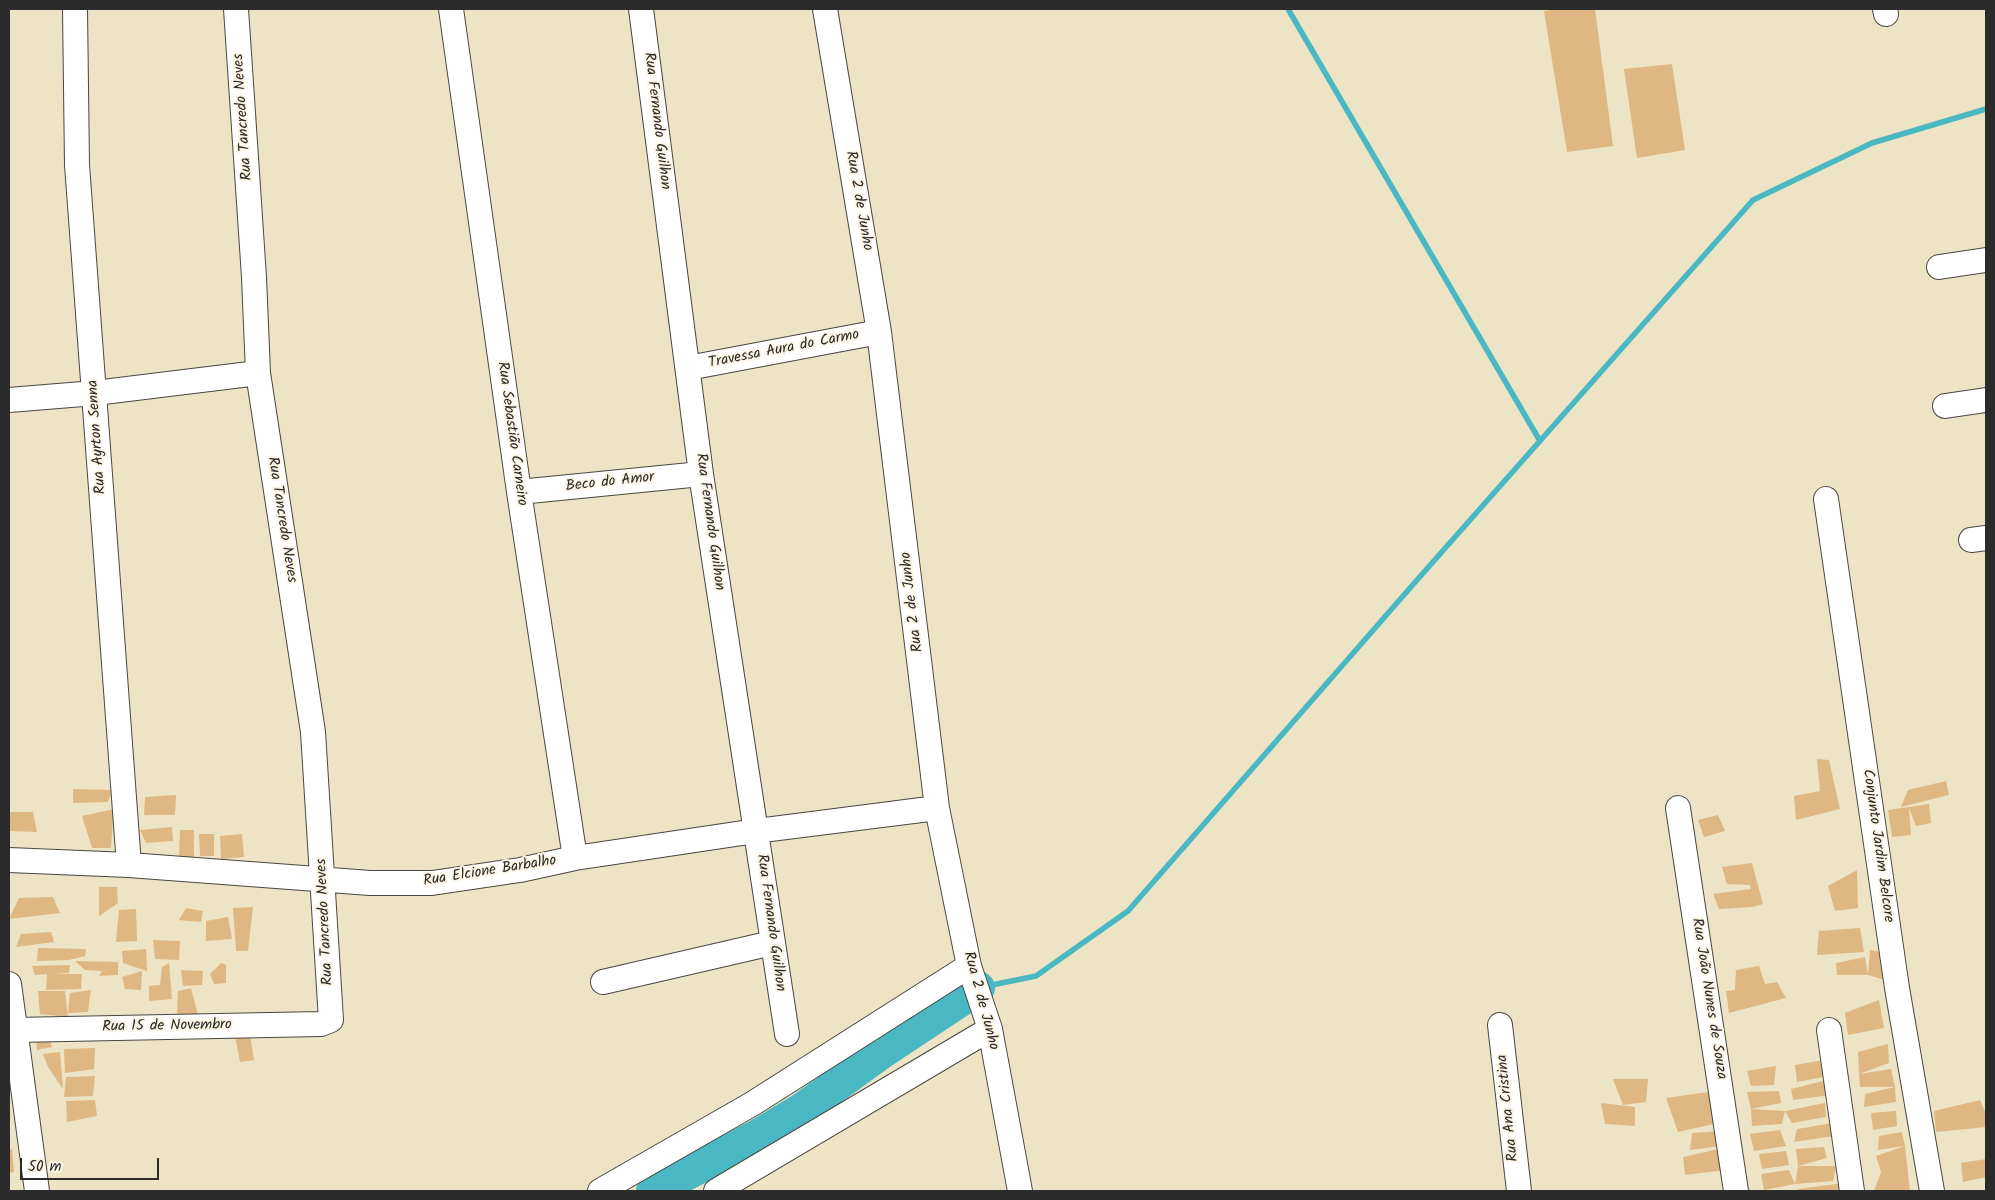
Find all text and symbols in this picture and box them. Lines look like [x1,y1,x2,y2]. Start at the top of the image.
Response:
street label: Rua Fernando Guilhon [639,51,673,191]
street label: Rua Tancredo Neves [231,53,257,181]
street label: Rua 2 de Junho [840,150,876,252]
street label: Travessa Aura do Carmo [707,327,861,373]
street label: Rua Sebastião Carneiro [492,361,530,507]
street label: Rua Ayrton Senna [85,379,111,495]
street label: Rua Fernando Guilhon [690,452,728,592]
street label: Rua Tancredo Neves [262,456,300,584]
street label: Beco do Amor [565,469,655,497]
street label: Rua 2 de Junho [898,551,928,653]
street label: Conjunto Jardim Belcore [1857,768,1897,924]
street label: Rua Elcione Barbalho [422,853,558,891]
street label: Rua Fernando Guilhon [751,853,789,993]
street label: Rua Tancredo Neves [314,858,338,986]
street label: Rua João Nunes de Souza [1686,917,1730,1081]
street label: Rua 2 de Junho [958,950,1002,1052]
street label: Rua 15 de Novembro [102,1017,232,1037]
street label: Rua Ana Cristina [1494,1054,1524,1162]
scale bar [22,1148,161,1180]
text: 50 m [28,1155,62,1179]

